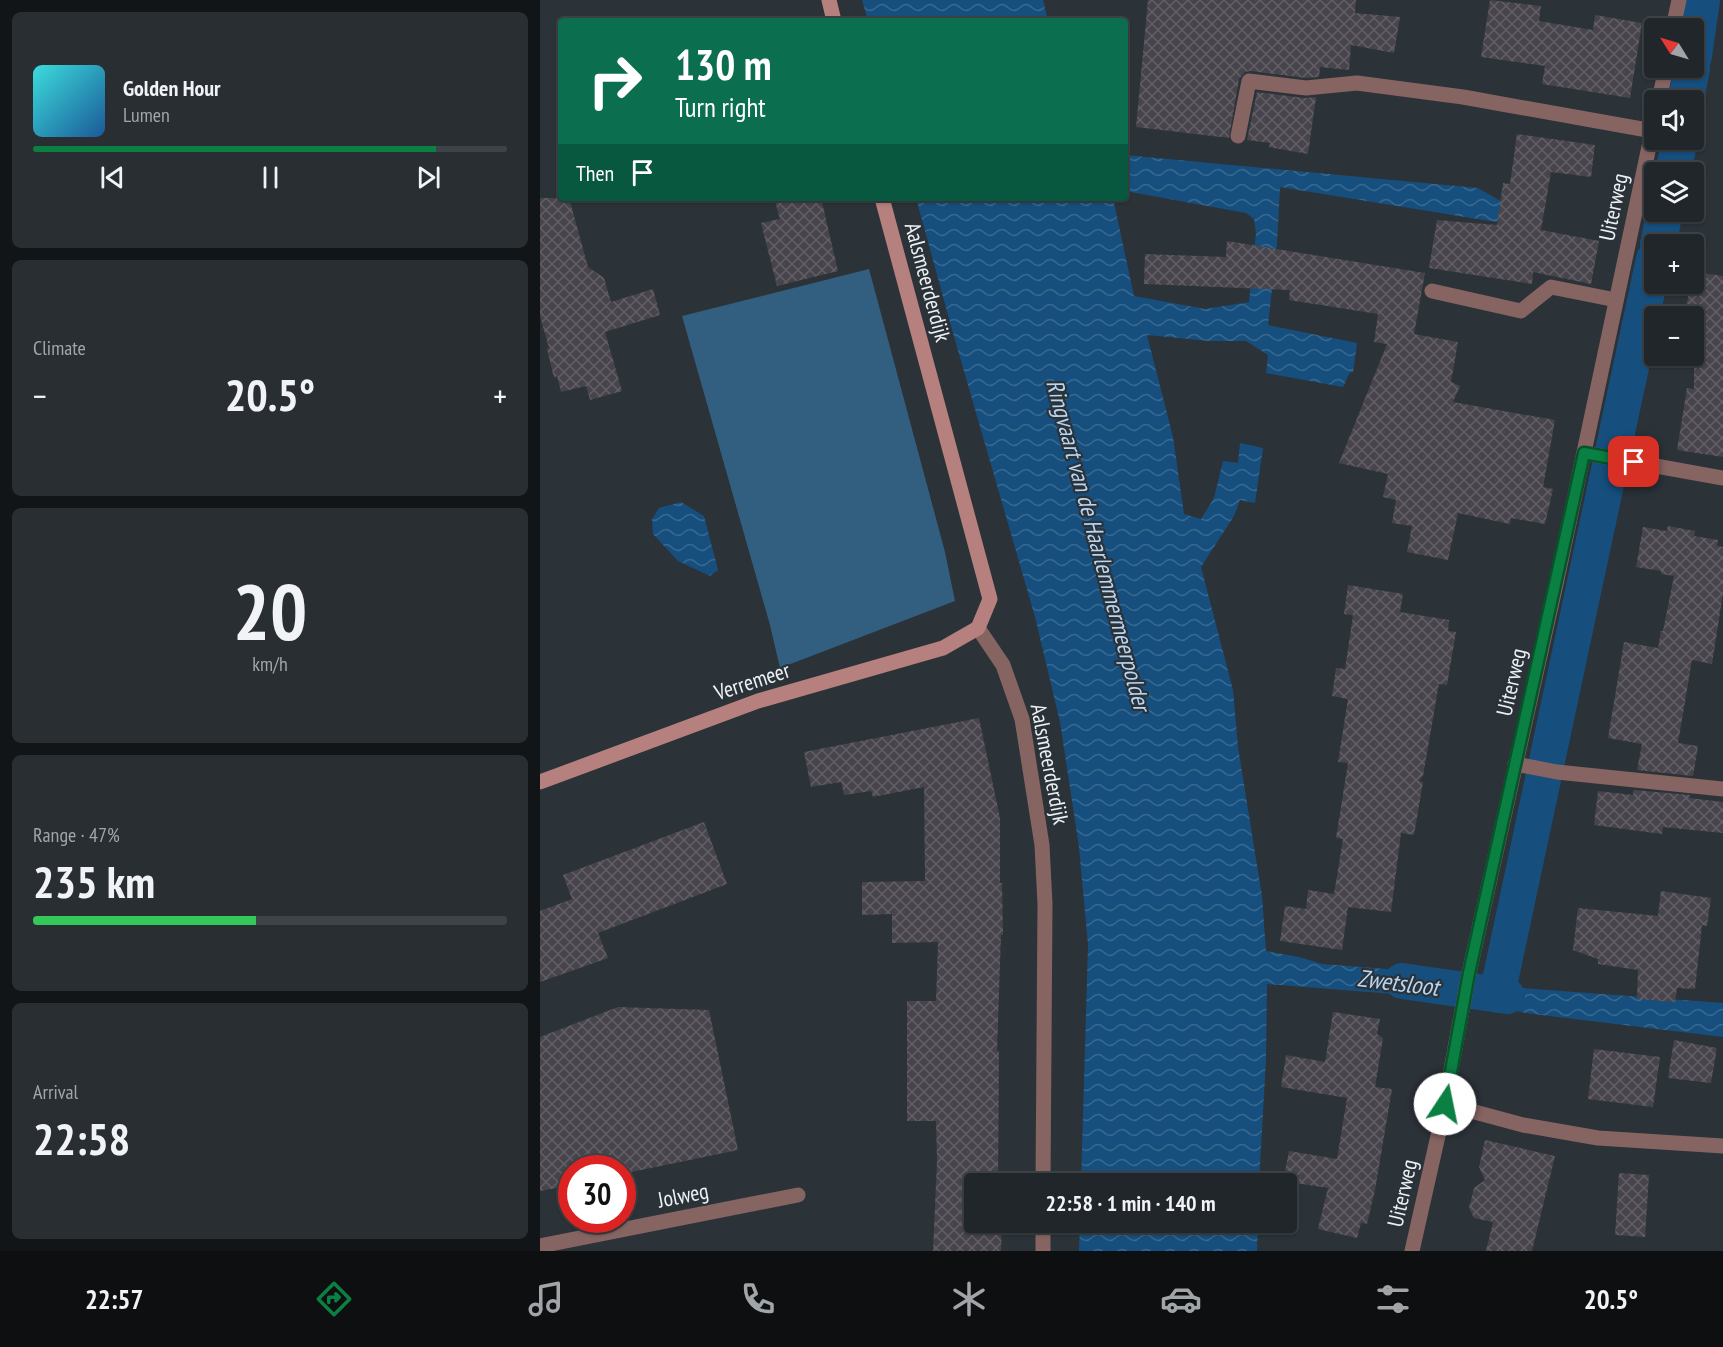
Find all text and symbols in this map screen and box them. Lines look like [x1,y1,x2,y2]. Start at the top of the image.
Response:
north arrow [1644,18,1704,78]
map controls [1644,18,1704,366]
text: 130 m [675,37,772,92]
icon: right [576,42,654,120]
text: Golden Hour [123,74,221,102]
text: Turn right [675,90,766,124]
button: sound [1644,90,1704,150]
text: Lumen [123,102,170,128]
icon: arrive [626,156,659,189]
text: Then [576,159,614,187]
icon: previous [96,161,129,194]
icon: pause [254,161,287,194]
icon: next [412,161,445,194]
button: layers [1644,162,1704,222]
street label: Uiterweg [1592,171,1634,243]
street label: Aalsmeerderdijk [899,219,957,345]
button: + [1644,234,1704,294]
button: − [1644,306,1704,366]
text: Climate [33,335,86,361]
text: 20.5° [225,365,315,423]
text: − [33,374,47,417]
text: + [493,374,507,417]
water label: Ringvaart van de Haarlemmermeerpolder [1039,376,1159,717]
pin [1608,436,1659,487]
icon: arrive [1617,445,1650,478]
text: 20 [233,561,307,662]
street label: Uiterweg [1490,646,1532,718]
text: km/h [252,651,288,677]
street label: Verremeer [710,656,793,707]
street label: Aalsmeerderdijk [1025,701,1076,827]
text: Range · 47% [33,822,120,848]
text: 235 km [33,852,155,910]
water label: Zwetsloot [1356,962,1443,1003]
position arrow [1413,1072,1477,1136]
text: Arrival [33,1079,78,1105]
text: 22:58 [33,1109,130,1167]
speed limit sign: 30 [558,1155,636,1233]
street label: Uiterweg [1381,1157,1423,1229]
street label: Jolweg [654,1176,711,1214]
text: 22:58 · 1 min · 140 m [1045,1189,1216,1217]
icon: directions [313,1278,355,1320]
icon: music [525,1278,567,1320]
icon: phone [737,1278,779,1320]
icon: climate [948,1278,990,1320]
icon: car [1160,1278,1202,1320]
icon: filters [1372,1278,1414,1320]
text: 22:57 [85,1282,143,1316]
text: 20.5° [1584,1282,1638,1316]

